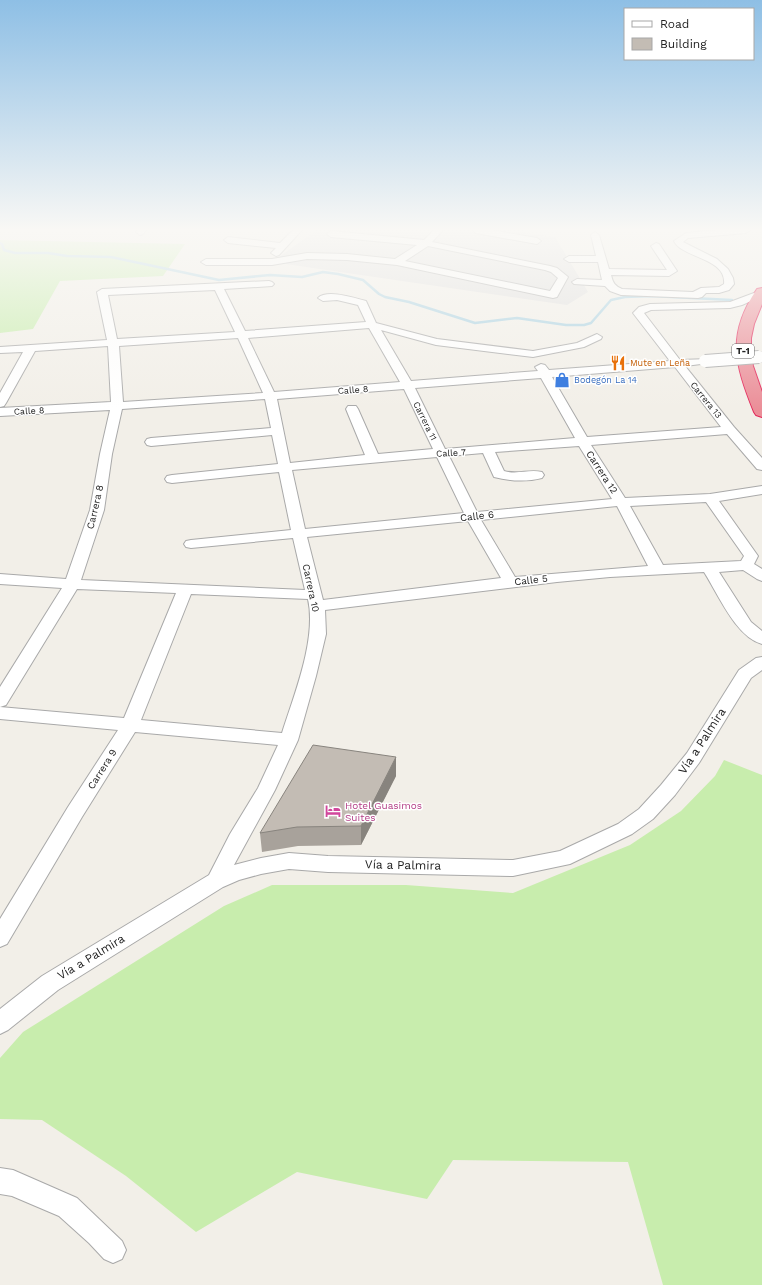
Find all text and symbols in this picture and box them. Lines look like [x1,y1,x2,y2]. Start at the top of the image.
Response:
legend [624,8,754,60]
text: Road [660,17,689,31]
text: Building [660,37,707,51]
road number: T-1 [732,344,754,358]
restaurant icon: Mute en Leña [609,354,627,372]
place label: Mute en Leña [630,358,690,368]
shop icon: Bodegón La 14 [553,371,571,389]
place label: Bodegón La 14 [574,375,638,385]
street label: Carrera 13 [688,380,724,420]
street label: Calle 8 [337,384,369,396]
street label: Carrera 11 [411,400,439,442]
street label: Calle 8 [13,405,45,417]
street label: Calle 7 [436,447,466,459]
street label: Carrera 12 [584,449,620,496]
street label: Carrera 8 [85,484,105,530]
street label: Calle 6 [460,509,494,523]
street label: Carrera 10 [301,563,321,613]
street label: Calle 5 [514,573,548,587]
street label: Vía a Palmira [675,705,729,777]
street label: Carrera 9 [85,747,119,791]
place label: Hotel Guasimos Suites [345,800,422,823]
hotel icon: Hotel Guasimos Suites [324,802,342,820]
street label: Vía a Palmira [365,857,441,873]
street label: Vía a Palmira [55,931,127,983]

